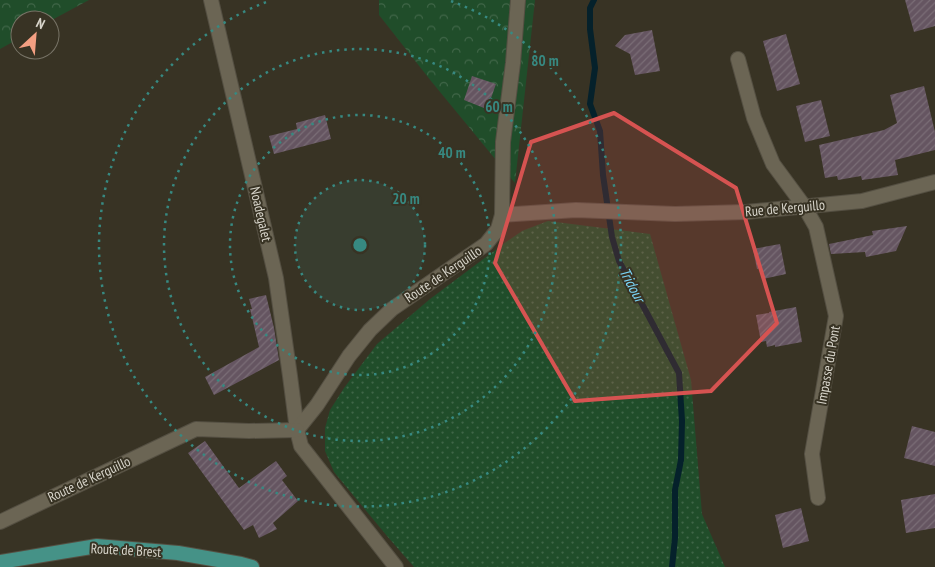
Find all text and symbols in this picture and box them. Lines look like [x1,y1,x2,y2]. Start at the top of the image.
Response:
north arrow [10,10,60,60]
text: N [33,14,48,33]
text: 80 m [531,51,559,70]
text: 60 m [485,97,513,116]
text: 40 m [438,143,466,162]
street label: Noadegalet [246,185,276,243]
text: 20 m [392,189,420,208]
street label: Rue de Kerguillo [744,196,826,220]
centre of rings [351,236,369,254]
street label: Route de Kerguillo [401,242,485,306]
water label: Tridour [616,264,650,307]
street label: Impasse du Pont [812,324,844,406]
street label: Route de Kerguillo [45,452,133,506]
street label: Route de Brest [90,539,162,561]

